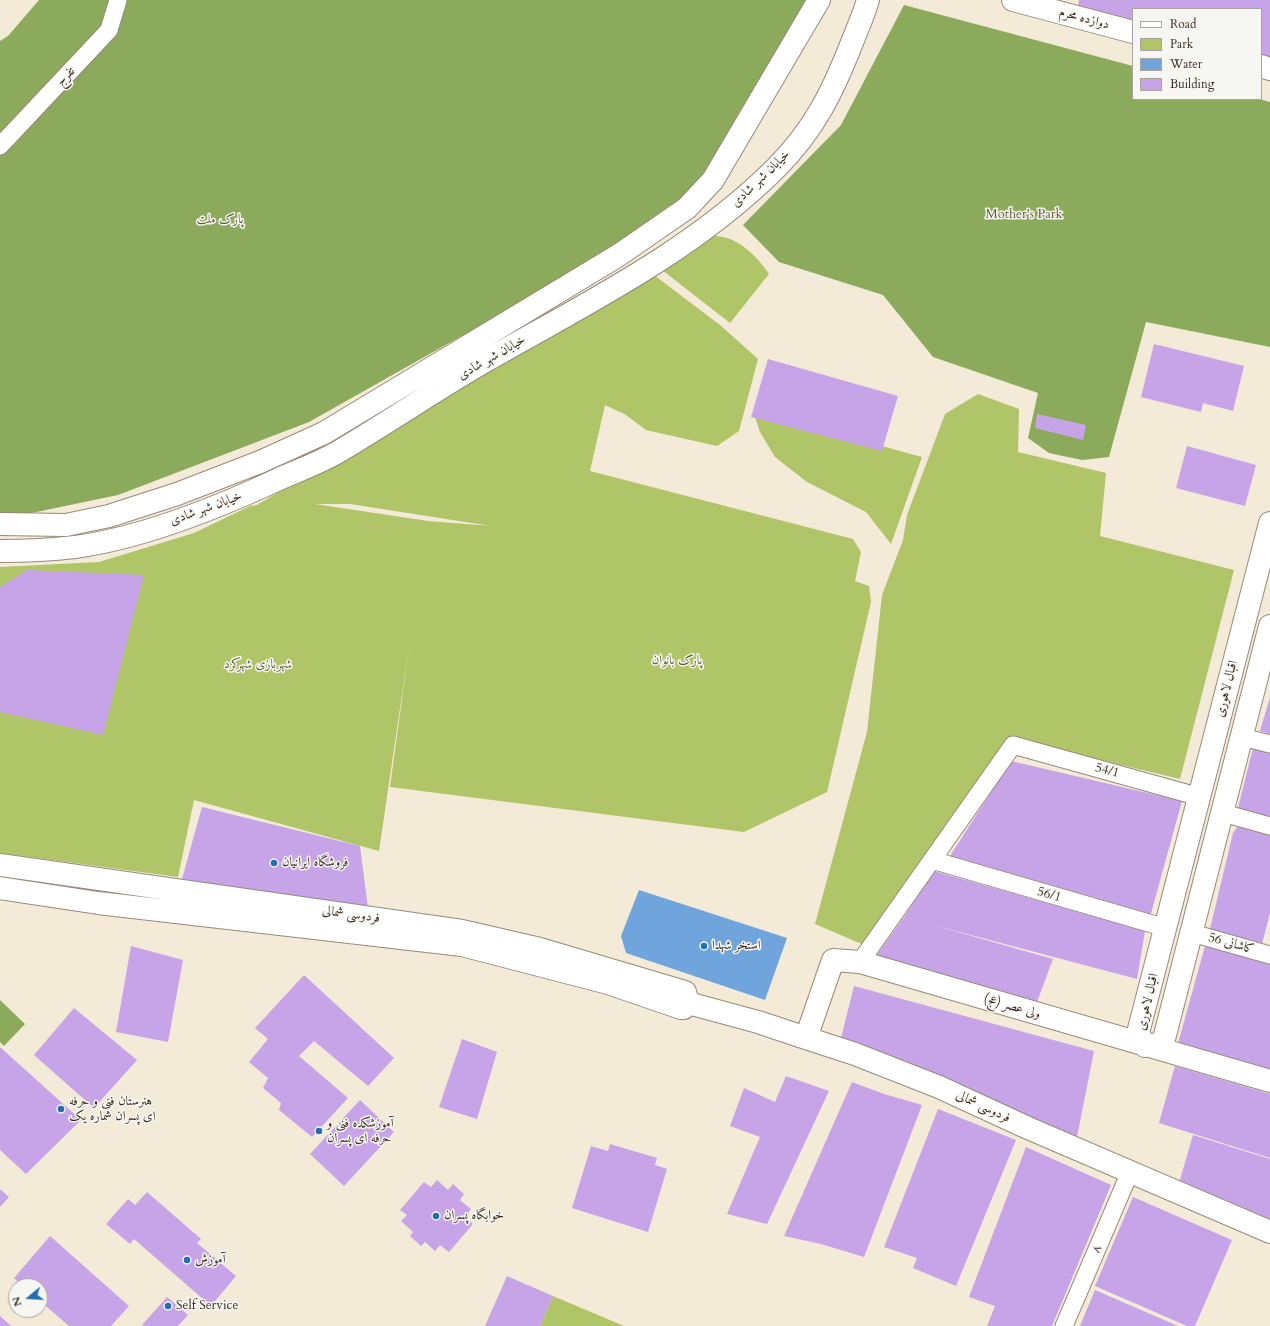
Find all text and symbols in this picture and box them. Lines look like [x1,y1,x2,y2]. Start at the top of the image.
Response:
street label: دوازده محرم [1057,5,1111,33]
legend [1132,8,1262,100]
text: Road [1170,16,1196,32]
text: Park [1170,36,1193,52]
text: Water [1170,56,1202,72]
street label: تفرج [53,64,79,90]
text: Building [1170,76,1214,92]
street label: خیابان شهر شادی [728,147,794,211]
park label: Mother's Park [986,207,1062,223]
park label: پارک ملت [197,212,243,228]
street label: خیابان شهر شادی [455,332,529,384]
street label: خیابان شهر شادی [168,489,244,529]
park label: پارک بانوان [652,653,702,669]
park label: شهربازی شهرکرد [224,657,292,673]
street label: اقبال لاهوری [1212,659,1242,719]
street label: 54/1 [1093,760,1121,782]
place label: فروشگاه ایرانیان [282,855,348,871]
marker: فروشگاه ایرانیان [269,858,279,868]
street label: 56/1 [1035,884,1063,906]
street label: فردوسی شمالی [321,903,381,927]
street label: کاشانی 56 [1206,930,1256,958]
place label: استخر شهدا [712,938,761,954]
marker: استخر شهدا [699,941,709,951]
street label: اقبال لاهوری [1134,972,1162,1032]
street label: ولی عصر (عج) [982,991,1042,1023]
street label: فردوسی شمالی [953,1088,1013,1126]
place label: هنرستان فنی و حرفه ای پسران شماره یک [69,1094,156,1125]
marker: هنرستان فنی و حرفه ای پسران شماره یک [56,1104,66,1114]
place label: آموزشکده فنی و حرفه ای پسران [327,1116,393,1147]
marker: آموزشکده فنی و حرفه ای پسران [314,1126,324,1136]
place label: خوابگاه پسران [444,1208,504,1224]
marker: خوابگاه پسران [431,1211,441,1221]
street label: ۸ [1088,1242,1106,1256]
place label: آموزش [195,1252,225,1268]
marker: آموزش [182,1255,192,1265]
north arrow [8,1278,48,1318]
text: N [8,1295,26,1308]
place label: Self Service [176,1298,238,1314]
marker: Self Service [163,1301,173,1311]

